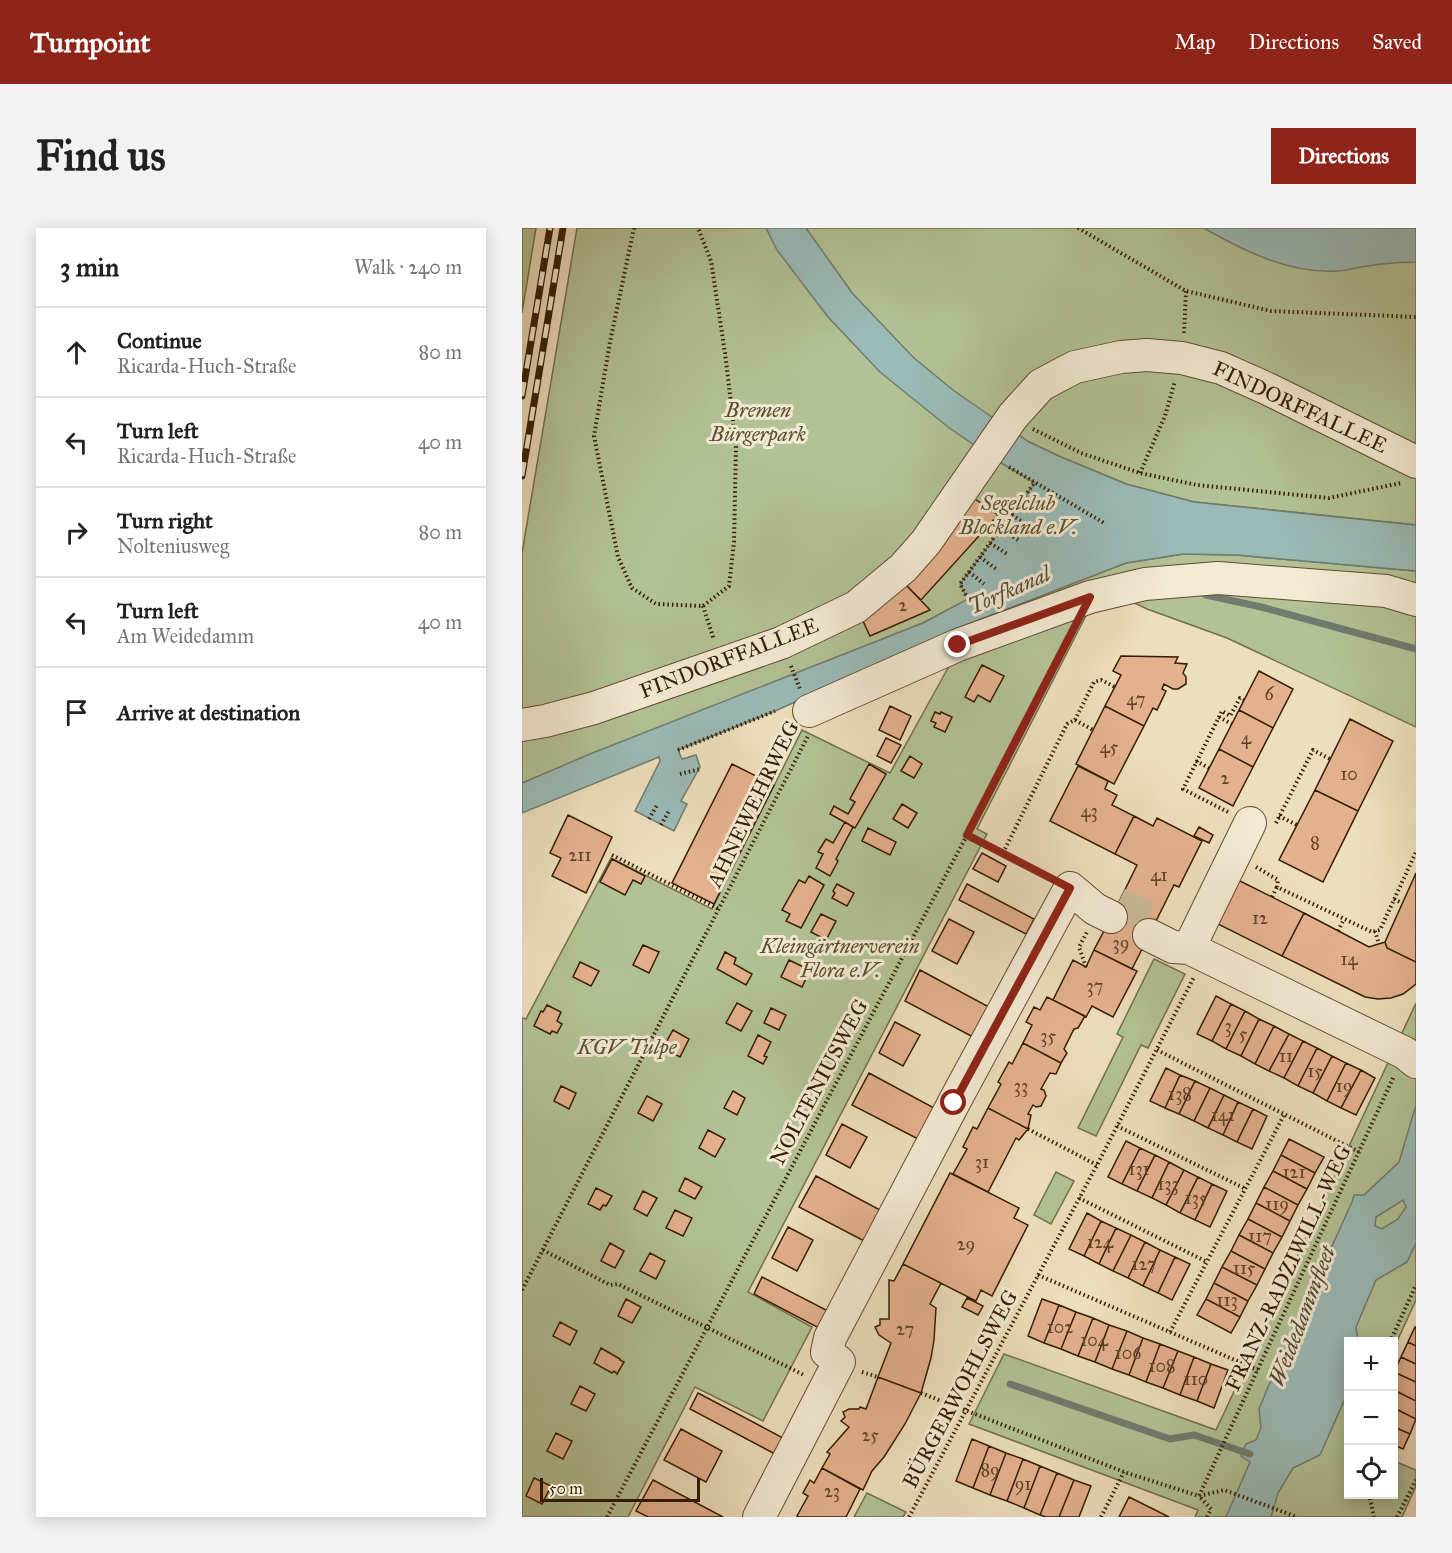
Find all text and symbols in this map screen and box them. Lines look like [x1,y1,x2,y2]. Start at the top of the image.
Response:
text: Turnpoint [30,25,150,60]
text: Map [1175,29,1216,55]
text: Directions [1249,29,1339,55]
text: Saved [1372,29,1422,55]
button: Directions [1271,128,1416,184]
text: Find us [36,130,166,182]
text: 3 min [60,251,119,283]
text: Walk · 240 m [354,255,462,279]
text: Continue [117,327,202,354]
icon: ahead [60,336,93,369]
text: 80 m [419,340,462,364]
text: Ricarda-Huch-Straße [117,354,296,378]
street label: FINDORFFALLEE [1209,355,1391,459]
park label: Bremen Bürgerpark [709,397,807,447]
text: Turn left [117,417,199,444]
icon: left [60,426,93,459]
text: 40 m [418,430,462,454]
text: Ricarda-Huch-Straße [117,444,296,468]
park label: Segelclub Blockland e.V. [958,490,1079,540]
text: Turn right [117,507,213,534]
icon: right [60,516,93,549]
text: 80 m [419,520,462,544]
text: Nolteniusweg [117,534,229,558]
water label: Torfkanal [964,559,1056,620]
house number: 2 [899,594,908,616]
text: Turn left [117,597,199,624]
icon: left [60,606,93,639]
text: 40 m [418,610,462,634]
street label: FINDORFFALLEE [636,612,822,704]
text: Am Weidedamm [117,624,254,648]
route end [944,631,970,657]
house number: 6 [1264,683,1274,705]
house number: 47 [1127,688,1145,710]
icon: arrive [60,696,93,729]
text: Arrive at destination [117,699,300,726]
street label: AHNEWEHRWEG [701,716,805,893]
house number: 4 [1241,727,1252,749]
house number: 45 [1100,736,1119,758]
house number: 10 [1340,763,1358,785]
house number: 2 [1221,767,1230,789]
house number: 43 [1080,800,1098,822]
house number: 8 [1310,832,1320,854]
house number: 211 [568,844,592,866]
house number: 41 [1150,864,1168,886]
house number: 12 [1252,907,1268,929]
house number: 39 [1113,932,1129,954]
park label: Kleingärtnerverein Flora e.V. [759,933,920,983]
house number: 14 [1340,948,1359,970]
house number: 37 [1087,975,1103,997]
street label: NOLTENIUSWEG [764,995,874,1169]
house number: 3 [1224,1015,1232,1037]
house number: 5 [1239,1023,1248,1045]
house number: 35 [1040,1025,1056,1047]
park label: KGV Tulpe [576,1034,678,1060]
house number: 11 [1279,1045,1293,1067]
house number: 15 [1307,1060,1323,1082]
house number: 33 [1014,1075,1028,1097]
house number: 19 [1336,1075,1352,1097]
house number: 138 [1168,1083,1192,1105]
route start [940,1089,966,1115]
house number: 141 [1211,1104,1235,1126]
street label: FRANZ-RADZIWILL-WEG [1219,1141,1357,1395]
house number: 31 [975,1151,989,1173]
house number: 131 [1128,1158,1150,1180]
house number: 121 [1282,1161,1306,1183]
house number: 133 [1157,1173,1179,1195]
house number: 135 [1185,1187,1208,1209]
house number: 119 [1265,1193,1289,1215]
house number: 117 [1248,1225,1272,1247]
house number: 124 [1087,1231,1114,1253]
house number: 29 [957,1233,975,1255]
water label: Weidedammfleet [1263,1241,1342,1390]
house number: 127 [1131,1253,1157,1275]
house number: 115 [1233,1257,1256,1279]
street label: BÜRGERWOHLSWEG [897,1286,1023,1492]
house number: 113 [1216,1289,1238,1311]
house number: 102 [1047,1316,1073,1338]
house number: 27 [896,1318,914,1340]
house number: 104 [1080,1329,1109,1351]
map controls [1344,1337,1398,1499]
button: + [1344,1337,1398,1391]
house number: 106 [1115,1342,1142,1364]
house number: 108 [1148,1355,1176,1377]
house number: 110 [1184,1368,1208,1390]
button: − [1344,1391,1398,1445]
house number: 25 [861,1424,879,1446]
button: locate [1344,1445,1398,1499]
house number: 89 [980,1459,1000,1481]
house number: 91 [1015,1473,1031,1495]
scale bar [540,1475,700,1502]
text: 50 m [549,1479,583,1498]
house number: 23 [824,1480,840,1502]

